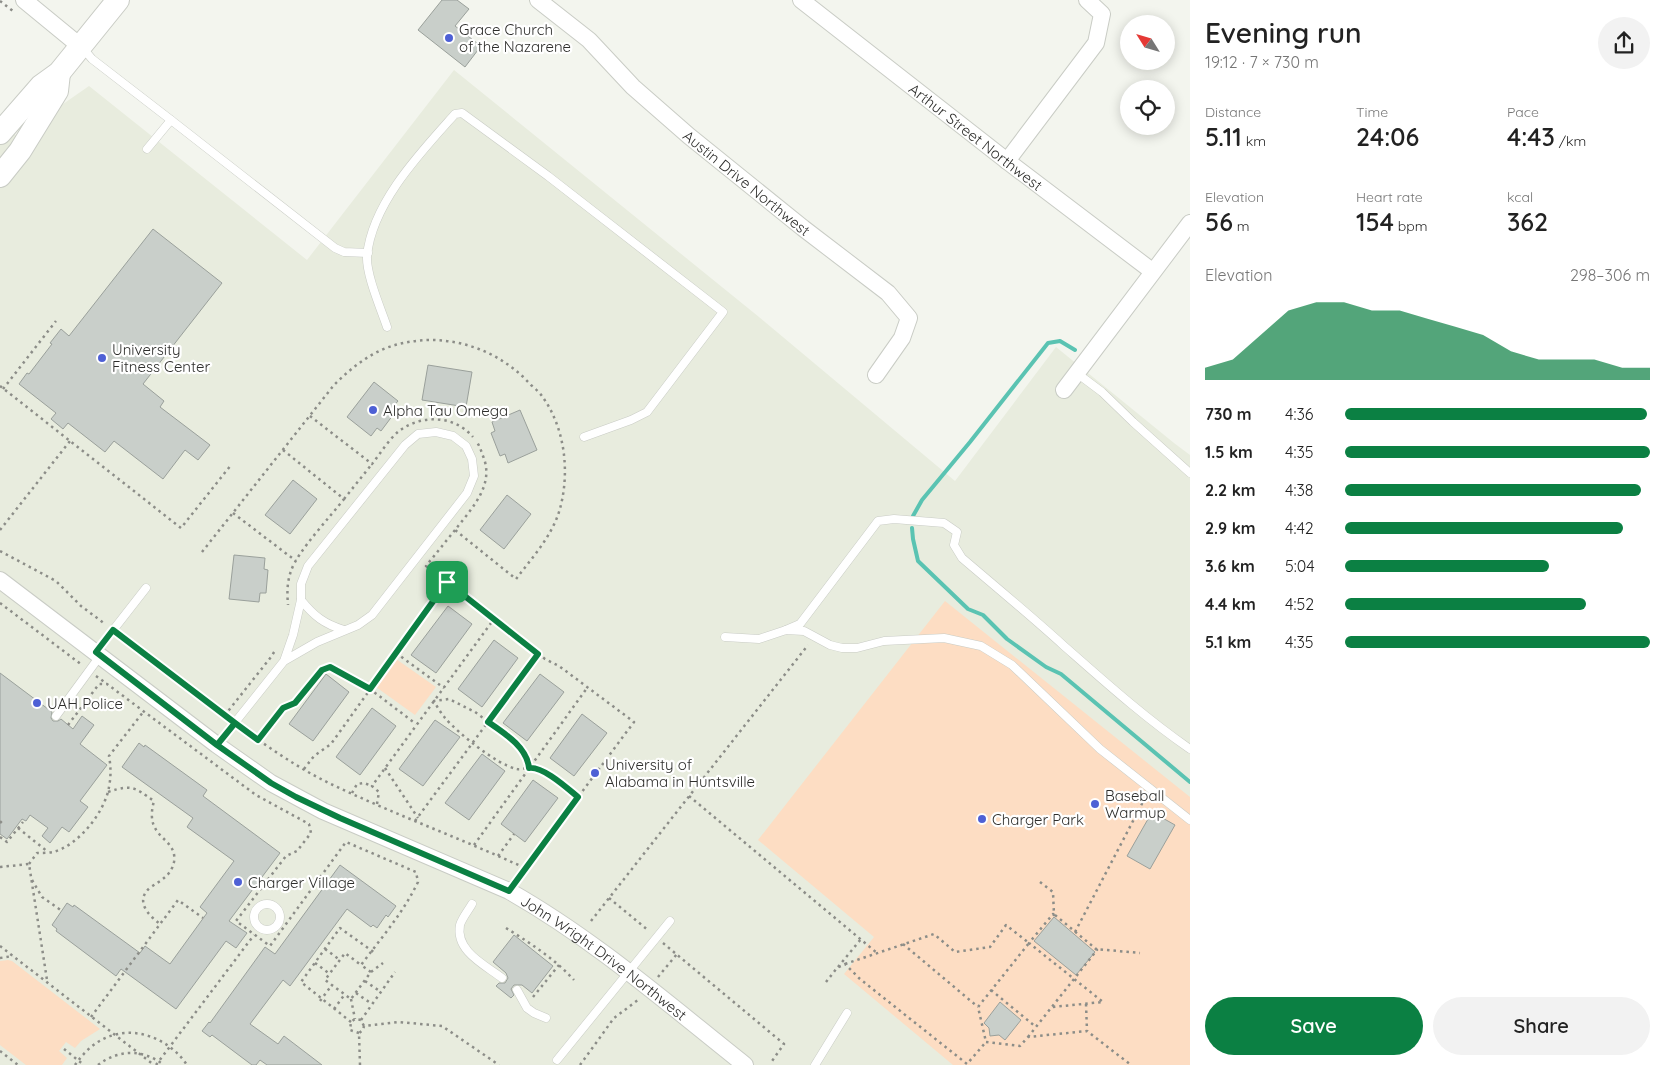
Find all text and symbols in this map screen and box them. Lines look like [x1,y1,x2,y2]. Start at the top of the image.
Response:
north arrow [1120,15,1175,70]
map controls [1120,15,1175,135]
text: Evening run [1205,15,1362,50]
button: share [1598,17,1650,69]
place label: Grace Church of the Nazarene [459,20,571,56]
marker: Grace Church of the Nazarene [443,32,455,44]
text: 19:12 · 7 × 730 m [1205,52,1319,72]
street label: Arthur Street Northwest [905,79,1047,194]
button: locate [1120,80,1175,135]
text: Distance [1205,103,1261,121]
text: Time [1356,103,1388,121]
text: Pace [1507,103,1539,121]
text: 5.11 [1205,121,1242,152]
text: 24:06 [1356,121,1419,152]
text: 4:43 [1507,121,1555,152]
street label: Austin Drive Northwest [680,126,814,240]
text: km [1242,132,1266,150]
text: /km [1555,132,1586,150]
text: Elevation [1205,188,1264,206]
text: Heart rate [1356,188,1423,206]
text: kcal [1507,188,1533,206]
text: 56 [1205,206,1233,237]
text: 154 [1356,206,1394,237]
text: 362 [1507,206,1548,237]
text: m [1233,217,1249,235]
text: bpm [1394,217,1428,235]
text: Elevation [1205,265,1272,285]
text: 298–306 m [1570,265,1650,285]
place label: University Fitness Center [112,340,211,376]
marker: University Fitness Center [96,352,108,364]
place label: Alpha Tau Omega [383,401,508,420]
marker: Alpha Tau Omega [367,404,379,416]
text: 730 m [1205,404,1251,424]
text: 4:36 [1285,404,1313,424]
text: 1.5 km [1205,442,1253,462]
text: 4:35 [1285,442,1314,462]
text: 2.2 km [1205,480,1256,500]
text: 4:38 [1285,480,1313,500]
text: 2.9 km [1205,518,1256,538]
text: 4:42 [1285,518,1314,538]
text: 3.6 km [1205,556,1255,576]
text: 5:04 [1285,556,1315,576]
pin [426,561,468,603]
icon: arrive [433,568,461,596]
text: 4.4 km [1205,594,1256,614]
text: 4:52 [1285,594,1314,614]
text: 5.1 km [1205,632,1251,652]
text: 4:35 [1285,632,1314,652]
place label: UAH Police [47,694,123,713]
marker: UAH Police [31,697,43,709]
place label: University of Alabama in Huntsville [605,755,755,791]
marker: University of Alabama in Huntsville [589,767,601,779]
place label: Baseball Warmup [1105,786,1166,822]
marker: Baseball Warmup [1089,798,1101,810]
place label: Charger Park [992,810,1084,829]
marker: Charger Park [976,813,988,825]
place label: Charger Village [248,873,355,892]
marker: Charger Village [232,876,244,888]
street label: John Wright Drive Northwest [517,891,691,1024]
button: Save [1205,997,1423,1055]
button: Share [1433,997,1650,1055]

